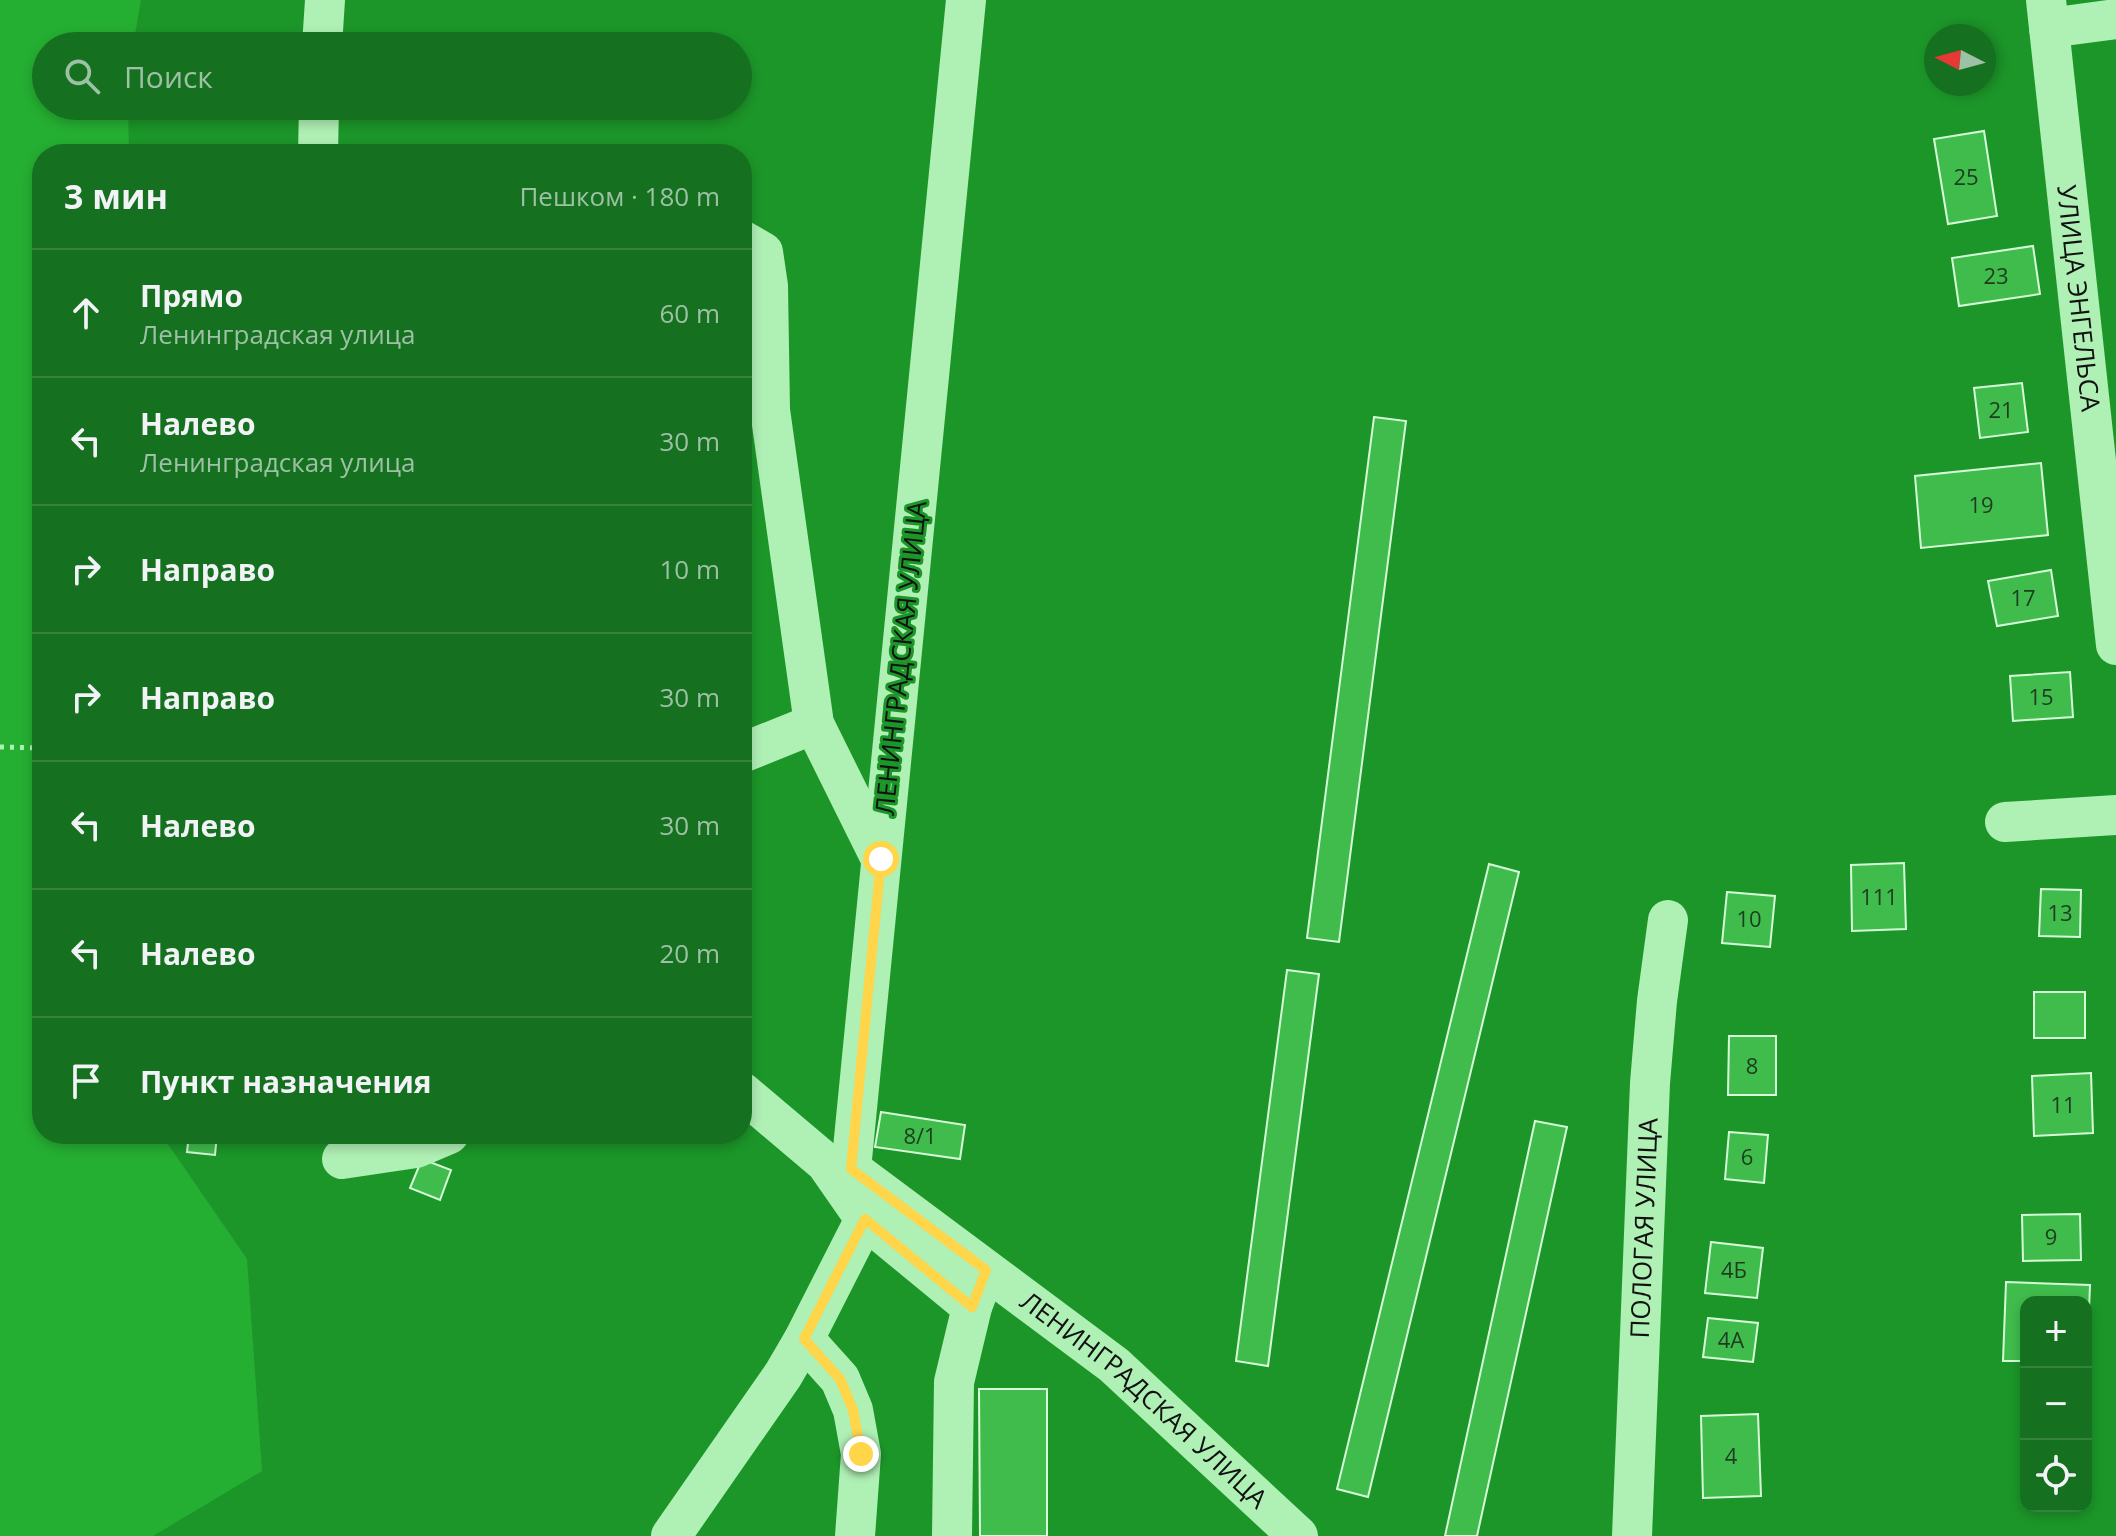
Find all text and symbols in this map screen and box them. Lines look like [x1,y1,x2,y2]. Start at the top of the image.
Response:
north arrow [1924,24,1996,96]
search box [32,32,752,120]
icon: search [60,54,104,98]
text: Поиск [124,56,213,97]
house number: 25 [1953,161,1979,191]
text: 3 мин [64,173,168,219]
text: Пешком · 180 m [519,178,720,214]
street label: УЛИЦА ЭНГЕЛЬСА [2049,183,2110,414]
house number: 23 [1983,260,2009,290]
text: Прямо [140,275,243,316]
icon: ahead [64,291,108,335]
text: 60 m [659,295,720,331]
text: Ленинградская улица [140,316,415,352]
house number: 21 [1988,394,2014,424]
text: Налево [140,403,256,444]
icon: left [64,419,108,463]
text: 30 m [659,423,720,459]
text: Ленинградская улица [140,444,415,480]
house number: 19 [1968,489,1994,519]
street label: ЛЕНИНГРАДСКАЯ УЛИЦА [866,498,934,817]
icon: right [64,547,108,591]
text: Направо [140,549,275,590]
text: 10 m [659,551,720,587]
house number: 17 [2010,582,2036,612]
icon: right [64,675,108,719]
text: Направо [140,677,275,718]
text: 30 m [659,679,720,715]
house number: 15 [2028,681,2054,711]
icon: left [64,803,108,847]
text: Налево [140,805,256,846]
text: 30 m [659,807,720,843]
route start [863,841,899,877]
house number: 111 [1860,881,1898,911]
house number: 13 [2047,897,2073,927]
house number: 10 [1736,903,1762,933]
icon: left [64,931,108,975]
text: Налево [140,933,256,974]
text: 20 m [659,935,720,971]
house number: 8 [1746,1050,1758,1080]
icon: arrive [64,1059,108,1103]
text: Пункт назначения [140,1061,432,1102]
house number: 11 [2050,1089,2076,1119]
street label: ПОЛОГАЯ УЛИЦА [1621,1117,1666,1339]
house number: 8/1 [903,1120,937,1150]
house number: 6 [1741,1141,1753,1171]
house number: 9 [2045,1221,2057,1251]
house number: 4Б [1721,1254,1747,1284]
street label: ЛЕНИНГРАДСКАЯ УЛИЦА [1014,1282,1276,1516]
map controls [2020,1296,2092,1512]
button: + [2020,1296,2092,1368]
house number: 4А [1718,1324,1744,1354]
button: − [2020,1368,2092,1440]
route end [843,1436,879,1472]
house number: 4 [1725,1440,1738,1470]
button: locate [2020,1440,2092,1512]

